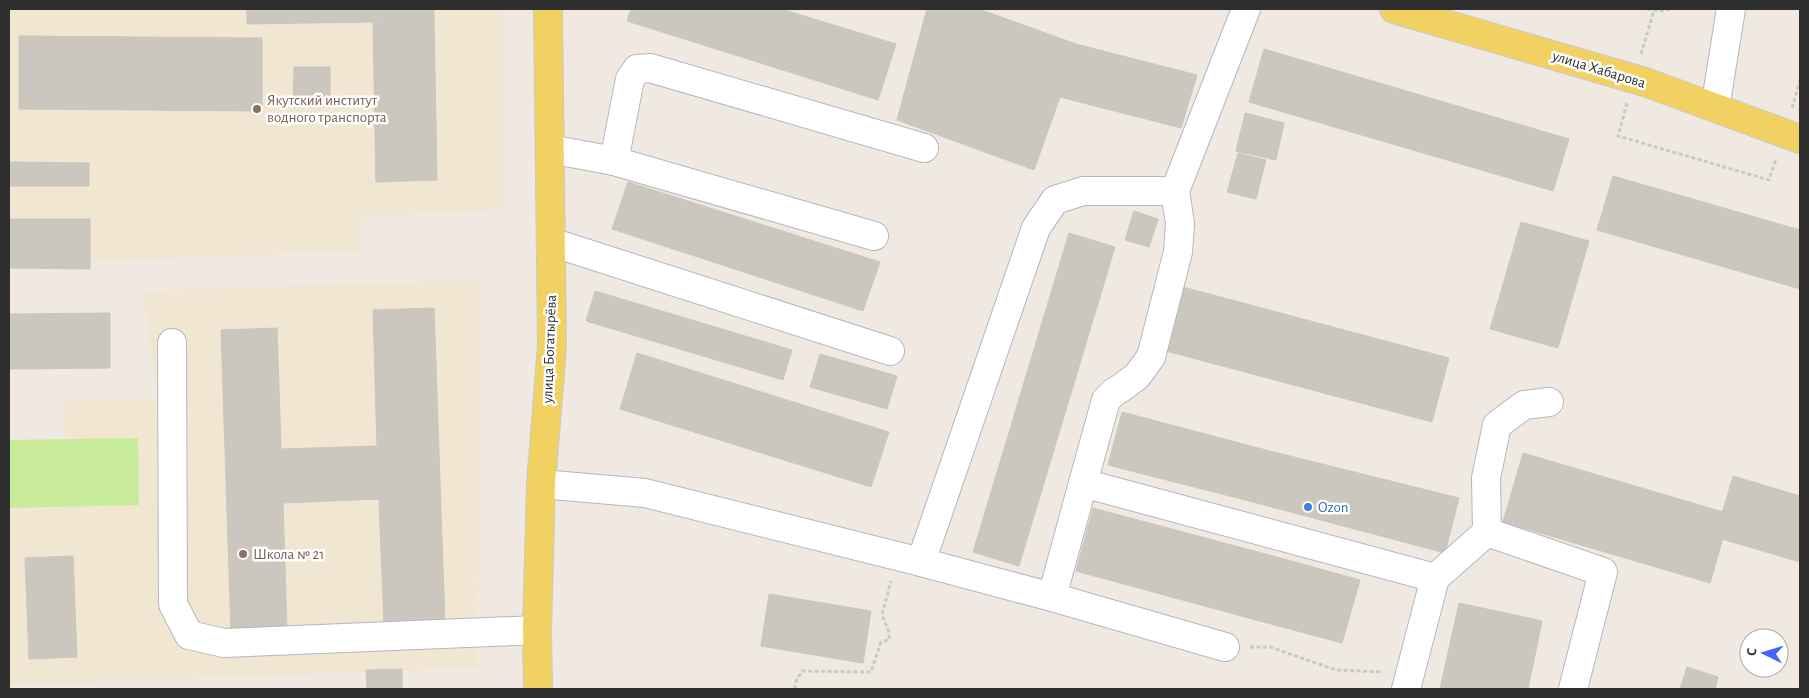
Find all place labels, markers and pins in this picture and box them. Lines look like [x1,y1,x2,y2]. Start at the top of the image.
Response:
place label: Якутский институт водного транспорта [267,93,387,125]
marker: Якутский институт водного транспорта [251,103,263,115]
place label: Ozon [1318,500,1348,515]
marker: Ozon [1302,501,1314,513]
place label: Школа № 21 [253,547,324,562]
marker: Школа № 21 [237,548,249,560]

